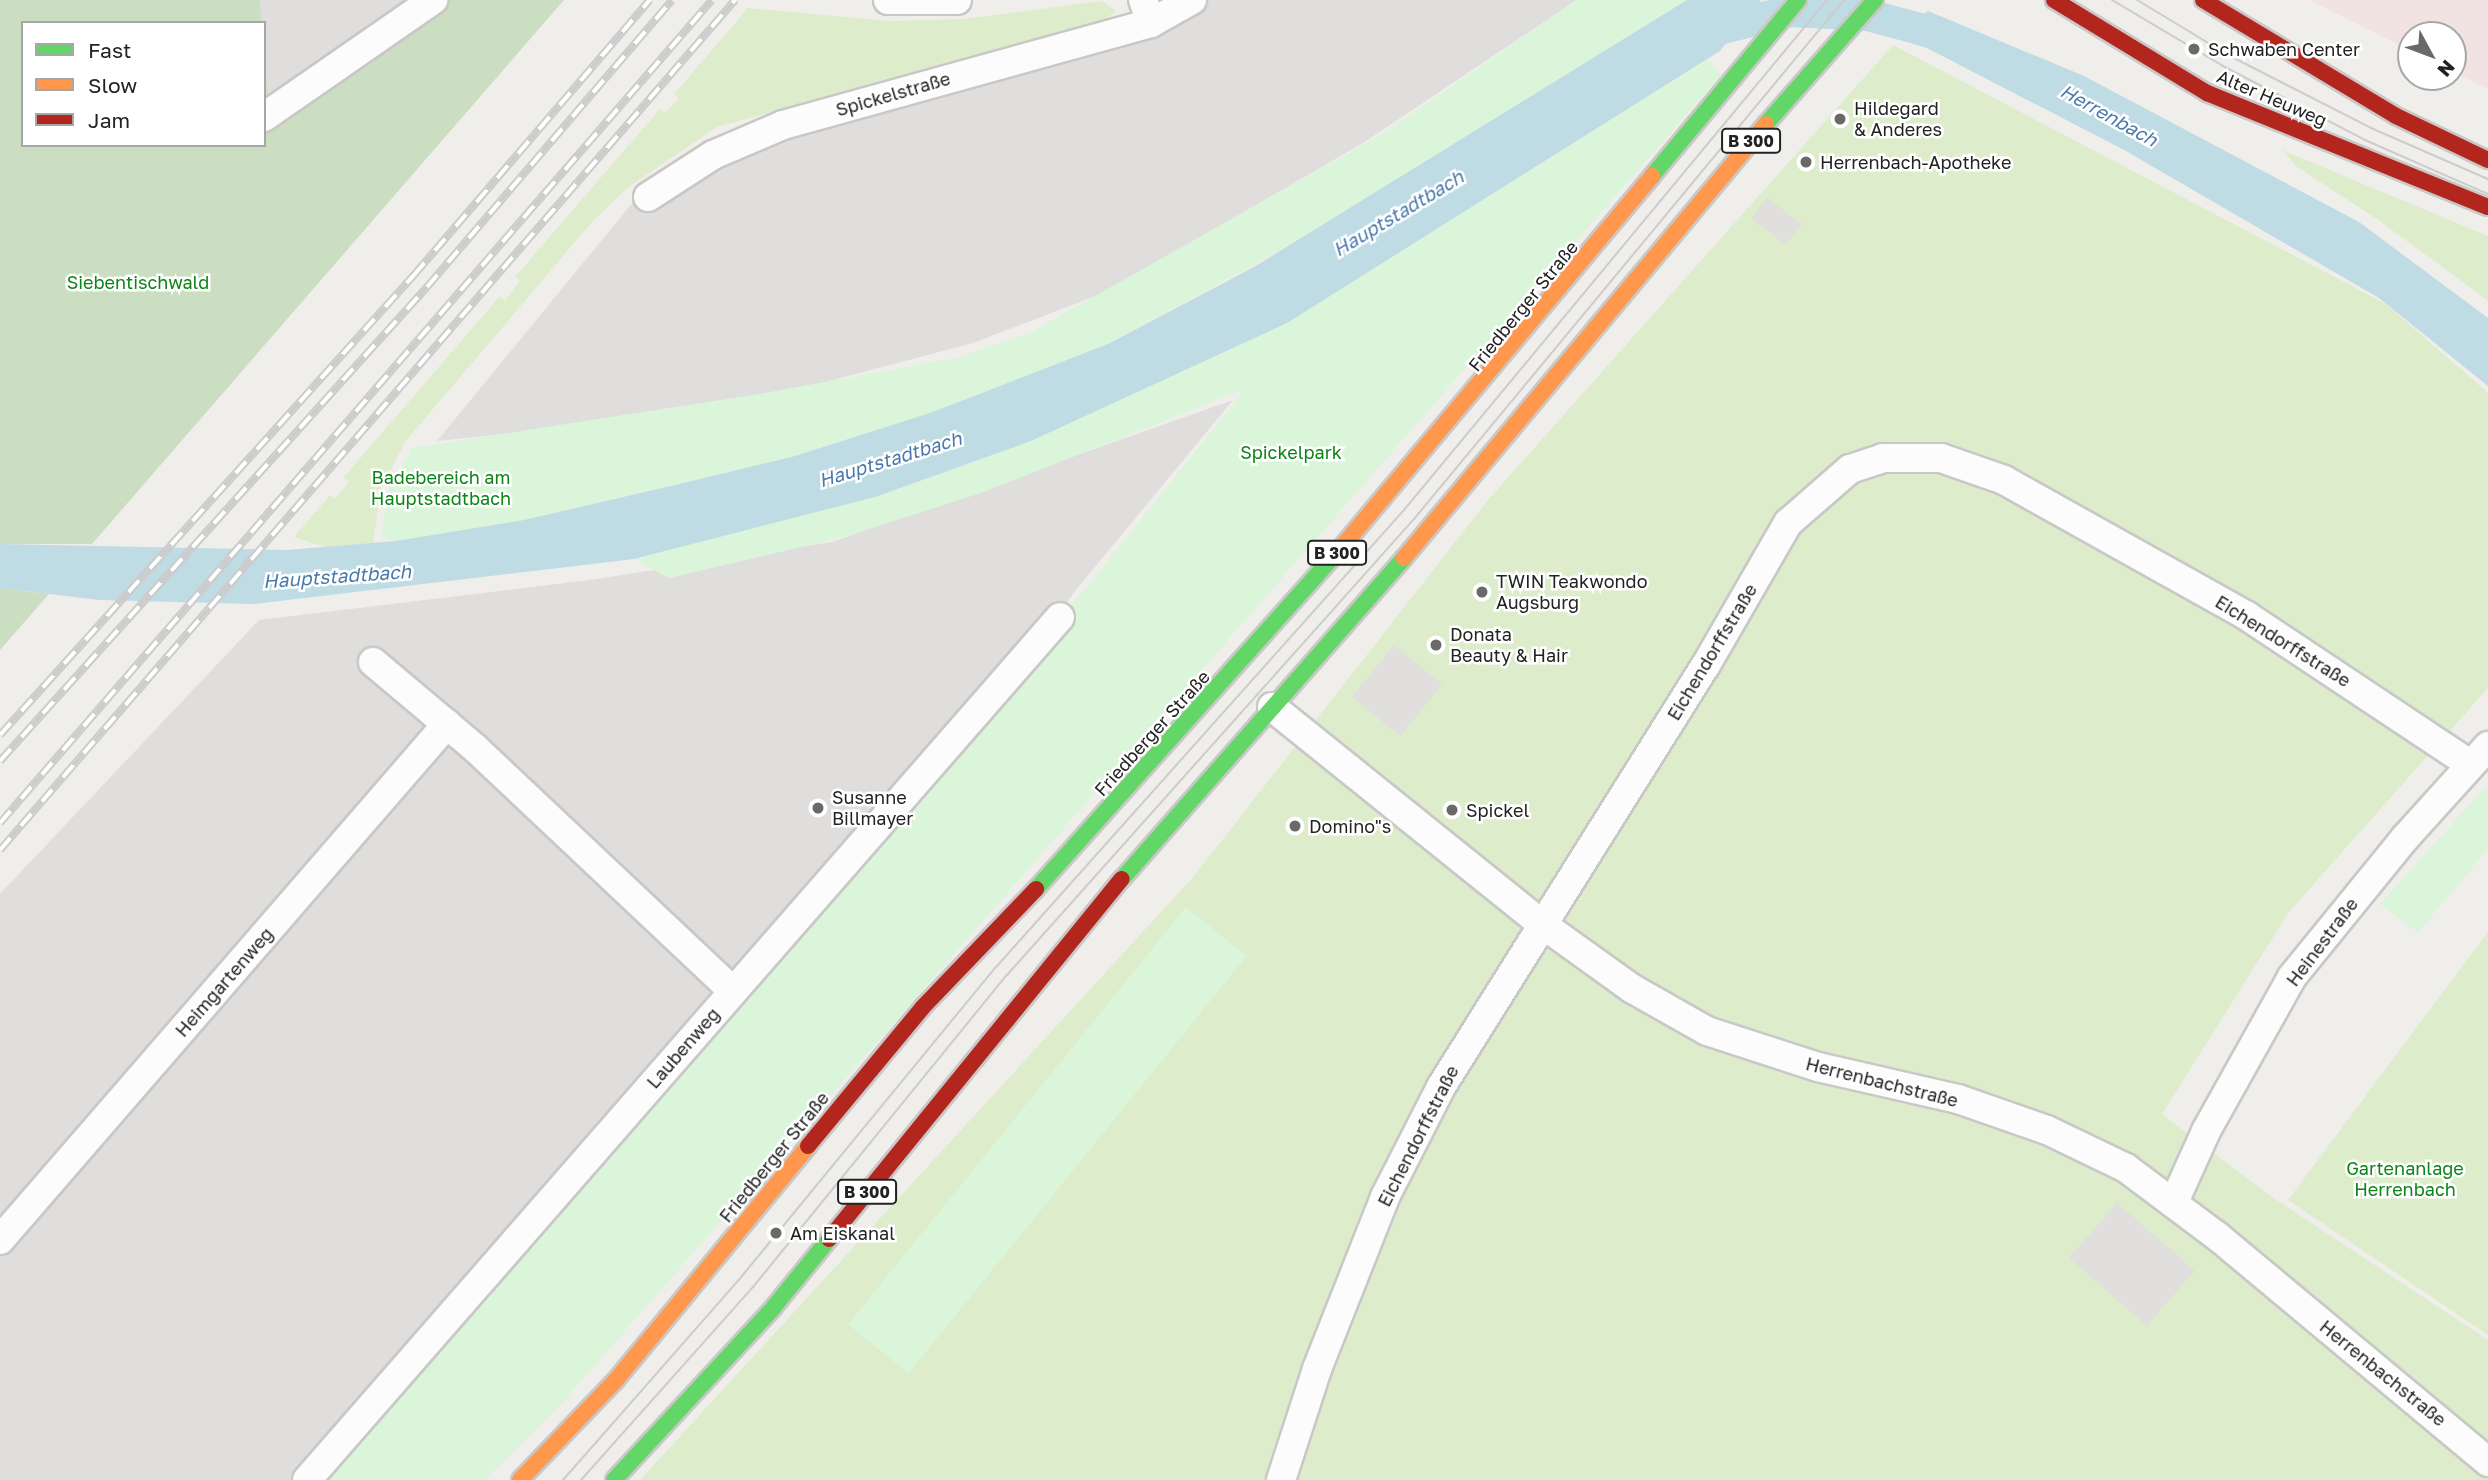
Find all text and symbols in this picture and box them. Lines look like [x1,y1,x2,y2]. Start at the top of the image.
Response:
legend [21,21,266,147]
north arrow [2397,21,2467,91]
text: Fast [88,37,131,63]
place label: Schwaben Center [2208,38,2360,60]
marker: Schwaben Center [2186,41,2202,57]
text: N [2433,56,2460,82]
street label: Alter Heuweg [2214,65,2330,131]
street label: Spickelstraße [833,67,953,121]
text: Slow [88,72,137,98]
water label: Herrenbach [2057,79,2161,151]
place label: Hildegard & Anderes [1854,98,1942,140]
text: Jam [88,107,130,133]
marker: Hildegard & Anderes [1832,111,1848,127]
road number: B 300 [1720,128,1782,154]
place label: Herrenbach-Apotheke [1820,151,2011,173]
marker: Herrenbach-Apotheke [1798,154,1814,170]
water label: Hauptstadtbach [1329,165,1467,261]
street label: Friedberger Straße [1464,236,1582,376]
park label: Siebentischwald [67,271,209,293]
water label: Hauptstadtbach [816,426,964,492]
park label: Spickelpark [1240,441,1342,463]
park label: Badebereich am Hauptstadtbach [371,467,511,510]
road number: B 300 [1306,540,1368,566]
water label: Hauptstadtbach [262,559,412,593]
place label: TWIN Teakwondo Augsburg [1496,571,1647,614]
street label: Eichendorffstraße [1663,580,1761,724]
marker: TWIN Teakwondo Augsburg [1474,584,1490,600]
street label: Eichendorffstraße [2211,591,2355,691]
place label: Donata Beauty & Hair [1450,624,1568,666]
marker: Donata Beauty & Hair [1428,637,1444,653]
street label: Friedberger Straße [1090,666,1214,800]
place label: Susanne Billmayer [832,787,913,830]
place label: Spickel [1466,799,1529,821]
marker: Susanne Billmayer [810,800,826,816]
marker: Spickel [1444,802,1460,818]
place label: Domino"s [1309,815,1391,837]
marker: Domino"s [1287,818,1303,834]
street label: Heinestraße [2282,894,2362,990]
street label: Heimgartenweg [171,923,277,1041]
street label: Laubenweg [642,1003,724,1093]
street label: Herrenbachstraße [1804,1053,1960,1111]
street label: Eichendorffstraße [1373,1062,1463,1210]
street label: Friedberger Straße [715,1087,833,1227]
park label: Gartenanlage Herrenbach [2346,1158,2464,1200]
road number: B 300 [836,1180,898,1204]
place label: Am Eiskanal [790,1222,895,1244]
marker: Am Eiskanal [768,1225,784,1241]
street label: Herrenbachstraße [2315,1315,2451,1431]

